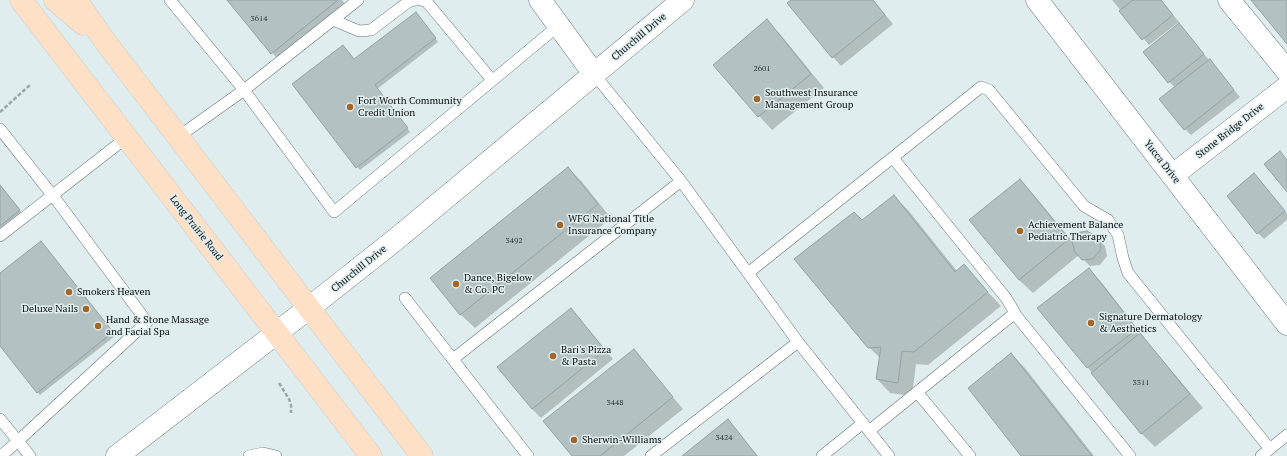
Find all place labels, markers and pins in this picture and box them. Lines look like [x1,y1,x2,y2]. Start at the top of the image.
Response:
place label: Southwest Insurance Management Group [765,87,858,110]
marker: Southwest Insurance Management Group [752,94,762,104]
place label: Fort Worth Community Credit Union [358,95,461,118]
marker: Fort Worth Community Credit Union [345,102,355,112]
place label: WFG National Title Insurance Company [568,213,656,236]
place label: Achievement Balance Pediatric Therapy [1028,219,1123,242]
marker: WFG National Title Insurance Company [555,220,565,230]
marker: Achievement Balance Pediatric Therapy [1015,226,1025,236]
place label: Dance, Bigelow & Co. PC [464,272,532,296]
marker: Dance, Bigelow & Co. PC [451,279,461,289]
place label: Smokers Heaven [77,286,150,298]
marker: Smokers Heaven [64,287,74,297]
place label: Deluxe Nails [22,303,78,315]
marker: Deluxe Nails [81,304,91,314]
place label: Signature Dermatology & Aesthetics [1099,311,1202,334]
place label: Hand & Stone Massage and Facial Spa [106,314,209,338]
marker: Signature Dermatology & Aesthetics [1086,318,1096,328]
marker: Hand & Stone Massage and Facial Spa [93,321,103,331]
place label: Bari's Pizza & Pasta [561,344,611,368]
marker: Bari's Pizza & Pasta [548,351,558,361]
place label: Sherwin-Williams [582,434,662,446]
marker: Sherwin-Williams [569,435,579,445]

